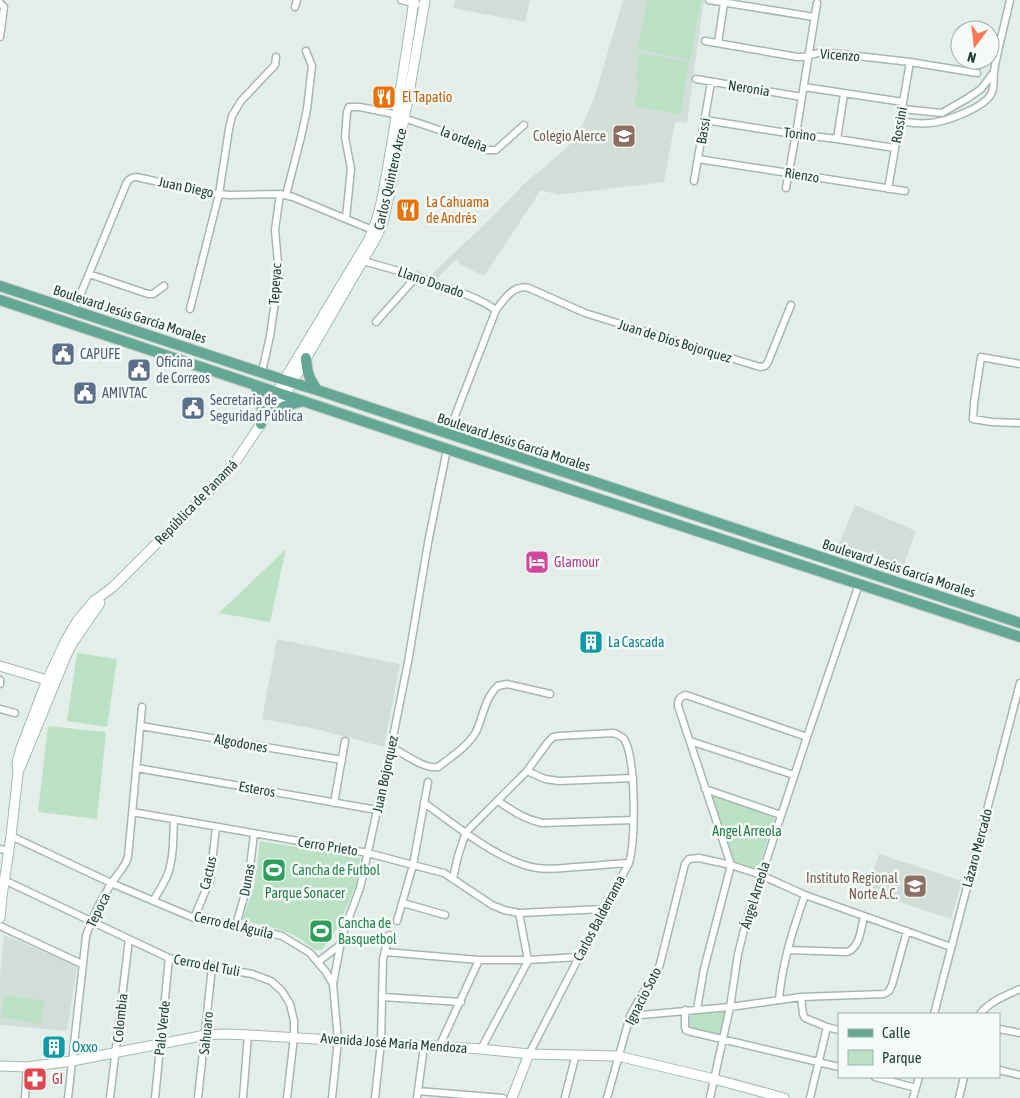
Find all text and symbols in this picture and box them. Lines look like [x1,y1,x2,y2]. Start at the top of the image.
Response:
north arrow [950,20,1000,70]
street label: Vicenzo [820,46,860,64]
text: N [966,49,978,66]
street label: Neronia [727,77,771,99]
restaurant icon: El Tapatío [371,84,397,110]
place label: El Tapatío [402,89,452,105]
street label: Rossini [888,106,910,144]
street label: Bassi [693,117,713,145]
street label: la ordeña [438,123,490,155]
school or university icon: Colegio Alerce [611,123,637,149]
street label: Torino [783,124,817,144]
street label: Carlos Quintero Arce [370,126,410,232]
place label: Colegio Alerce [533,128,606,144]
street label: Rienzo [784,164,820,186]
street label: Juan Diego [157,173,215,201]
place label: La Cahuama de Andrés [426,194,489,226]
restaurant icon: La Cahuama de Andrés [395,197,421,223]
street label: Tepeyac [266,262,284,305]
street label: Llano Dorado [396,263,466,301]
street label: Boulevard Jesús García Morales [51,282,209,346]
street label: Juan de Dios Bojorquez [616,316,734,366]
public building icon: CAPUFE [50,341,76,367]
place label: CAPUFE [80,346,120,362]
place label: Oficina de Correos [156,354,210,386]
public building icon: Oficina de Correos [126,357,152,383]
public building icon: AMIVTAC [72,380,98,406]
place label: AMIVTAC [102,385,148,401]
place label: Secretaria de Seguridad Pública [210,392,303,424]
public building icon: Secretaria de Seguridad Pública [180,395,206,421]
street label: Boulevard Jesús García Morales [435,410,593,474]
street label: República de Panamá [151,456,241,548]
street label: Boulevard Jesús García Morales [820,536,978,600]
hotel icon: Glamour [524,549,550,575]
place label: Glamour [554,554,600,570]
building icon: La Cascada [578,629,604,655]
place label: La Cascada [608,634,664,650]
street label: Algodones [213,730,269,756]
street label: Juan Bojorquez [369,734,401,814]
street label: Esteros [237,778,277,800]
street label: Lázaro Mercado [959,807,995,889]
park label: Angel Arreola [712,823,782,839]
street label: Cerro Prieto [297,833,359,859]
street label: Cactus [196,855,220,891]
sports icon: Cancha de Futbol [261,857,287,883]
street label: Ángel Arreola [737,859,773,931]
street label: Dunas [236,862,258,898]
place label: Cancha de Futbol [292,862,380,878]
place label: Instituto Regional Norte A.C. [806,870,898,902]
street label: Carlos Balderrama [570,872,628,964]
school or university icon: Instituto Regional Norte A.C. [902,873,928,899]
park label: Parque Sonacer [265,885,346,901]
street label: Tepoca [83,890,113,930]
street label: Cerro del Águila [193,908,275,942]
place label: Cancha de Basquetbol [338,915,397,947]
sports icon: Cancha de Basquetbol [308,918,334,944]
street label: Cerro del Tuli [173,951,241,979]
street label: Ignacio Soto [622,964,664,1028]
street label: Colombia [109,993,131,1043]
street label: Palo Verde [151,1000,173,1056]
street label: Sahuaro [196,1011,216,1055]
legend [838,1013,1000,1078]
text: Calle [882,1024,911,1041]
street label: Avenida José María Mendoza [320,1030,468,1056]
building icon: Oxxo [41,1034,67,1060]
place label: Oxxo [72,1039,98,1055]
text: Parque [882,1049,922,1066]
pharmacy icon: GI [22,1066,48,1092]
place label: GI [52,1071,63,1087]

